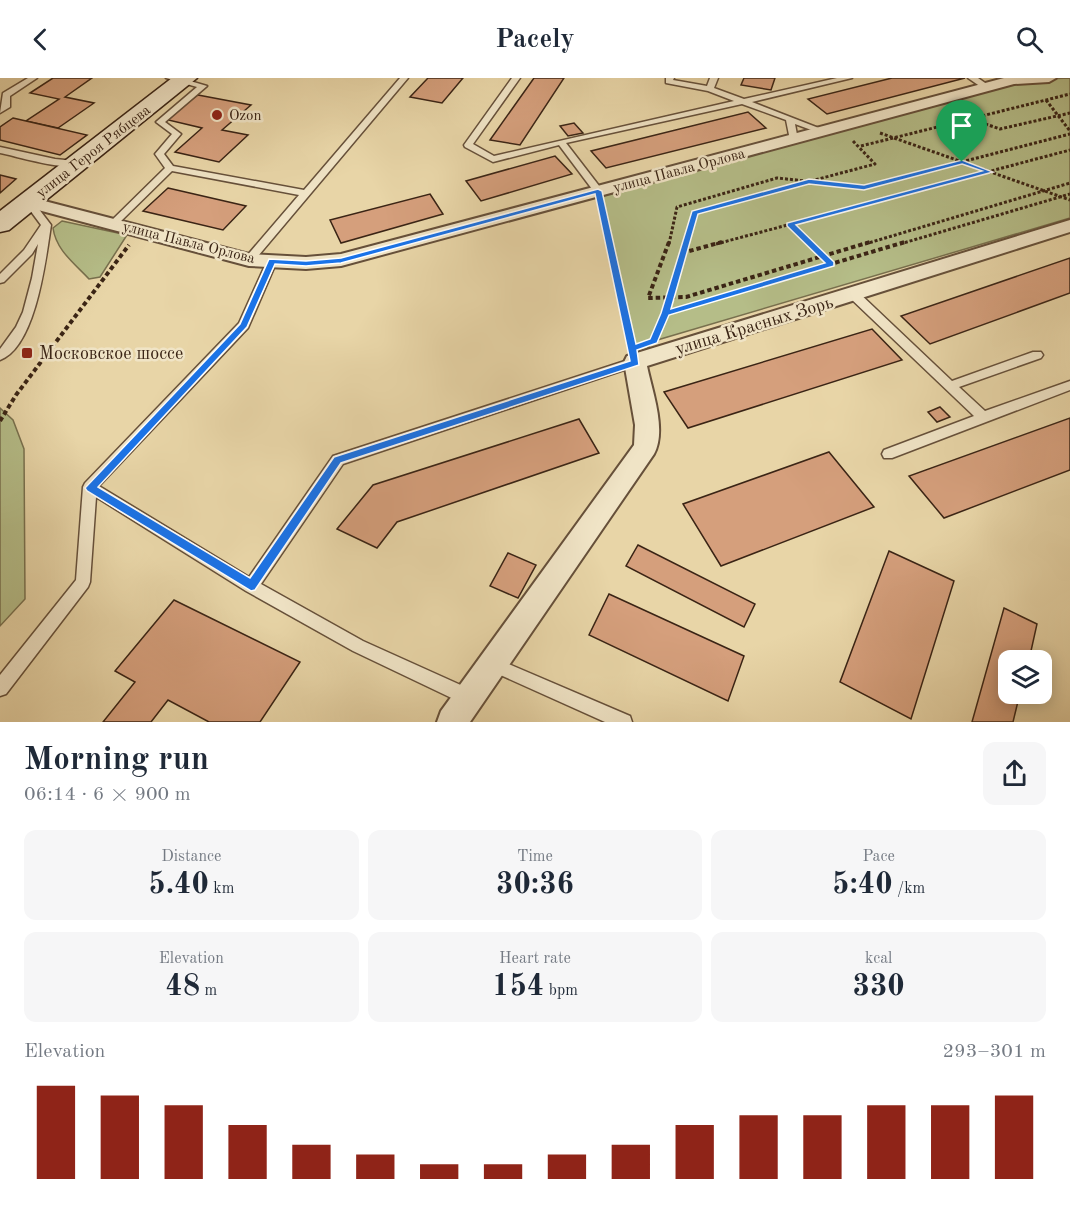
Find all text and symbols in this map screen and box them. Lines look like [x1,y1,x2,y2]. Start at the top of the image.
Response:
icon: back [24,23,57,56]
icon: search [1013,23,1046,56]
text: Pacely [495,26,575,53]
pin [936,100,987,162]
street label: улица Героя Рябцева [34,103,154,201]
marker: Ozon [210,108,224,122]
place label: Ozon [229,109,262,124]
icon: arrive [945,109,978,142]
street label: улица Павла Орлова [612,146,748,196]
street label: улица Павла Орлова [121,220,257,267]
street label: улица Красных Зорь [673,293,835,359]
place label: Московское шоссе [39,345,183,363]
marker: Московское шоссе [20,346,34,360]
map controls [998,650,1052,704]
button: layers [998,650,1052,704]
button: share [983,742,1046,805]
text: Morning run [24,744,209,777]
text: 06:14 · 6 × 900 m [24,785,191,805]
text: Distance [161,849,221,865]
text: Time [517,849,553,865]
text: Pace [862,849,895,865]
text: 5.40 [148,870,209,900]
text: 30:36 [496,870,574,900]
text: 5:40 [832,870,893,900]
text: km [209,881,234,897]
text: /km [893,881,925,897]
text: Elevation [159,951,224,967]
text: Heart rate [499,951,571,967]
text: kcal [865,951,892,967]
text: 48 [165,972,200,1002]
text: 154 [492,972,544,1002]
text: 330 [853,972,905,1002]
text: m [200,983,217,999]
text: bpm [544,983,578,999]
text: Elevation [24,1042,105,1062]
text: 293–301 m [943,1042,1046,1062]

